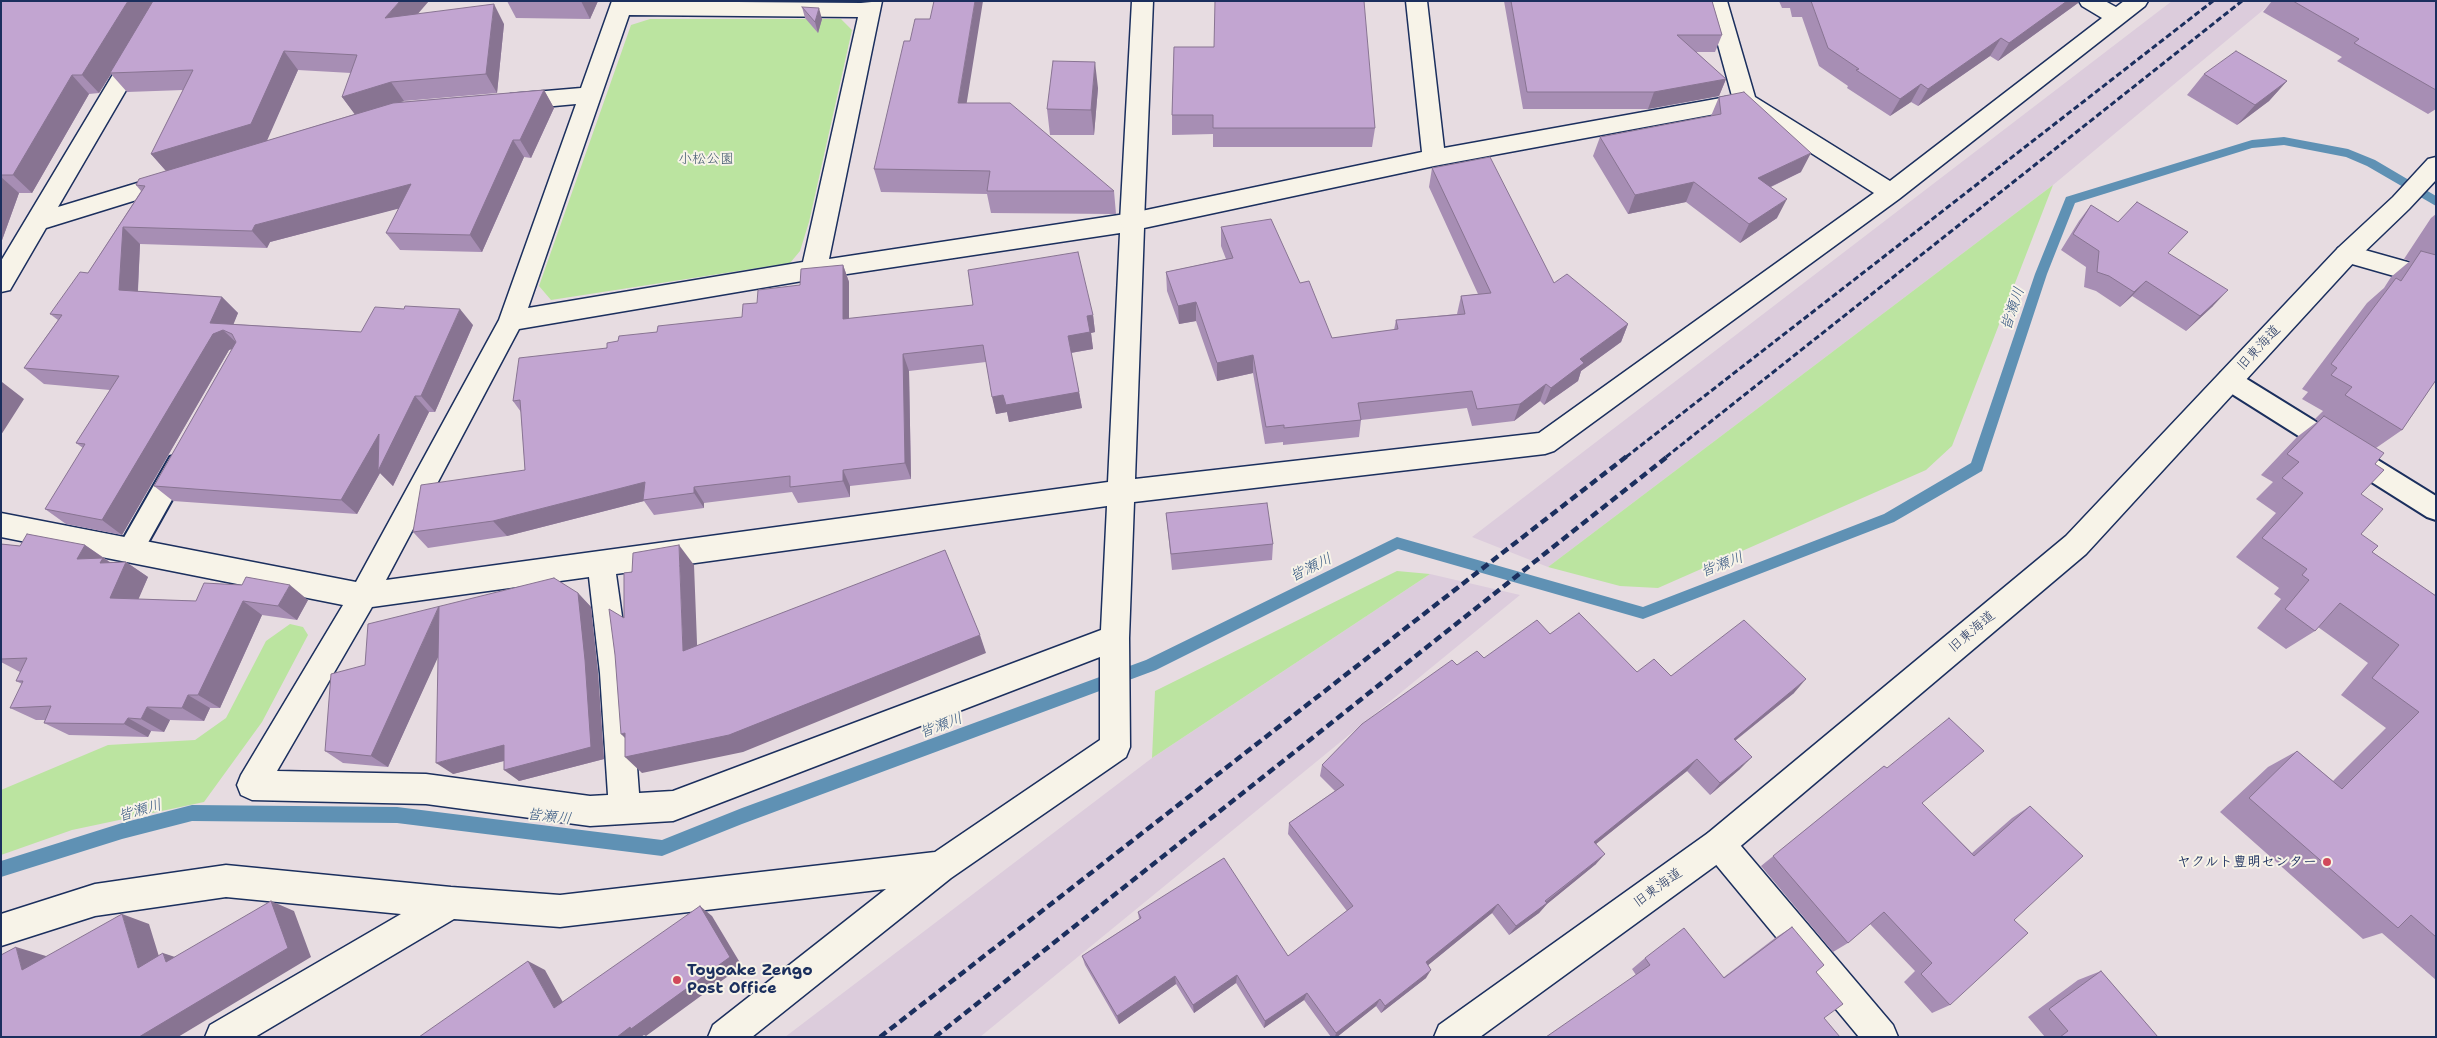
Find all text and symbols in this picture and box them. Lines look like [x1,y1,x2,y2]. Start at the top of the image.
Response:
park label: 小松公園 [678,151,734,167]
water label: 皆瀬川 [1997,285,2029,333]
street label: 旧東海道 [2234,322,2284,374]
water label: 皆瀬川 [1698,549,1746,581]
water label: 皆瀬川 [1287,550,1335,586]
street label: 旧東海道 [1945,608,1999,656]
water label: 皆瀬川 [917,710,965,742]
water label: 皆瀬川 [116,796,164,826]
water label: 皆瀬川 [526,805,572,829]
place label: ヤクルト豊明センター [2177,854,2317,870]
marker: ヤクルト豊明センター [2321,856,2333,868]
street label: 旧東海道 [1630,865,1686,911]
place label: Toyoake Zengo Post Office [687,961,813,999]
marker: Toyoake Zengo Post Office [671,974,683,986]

